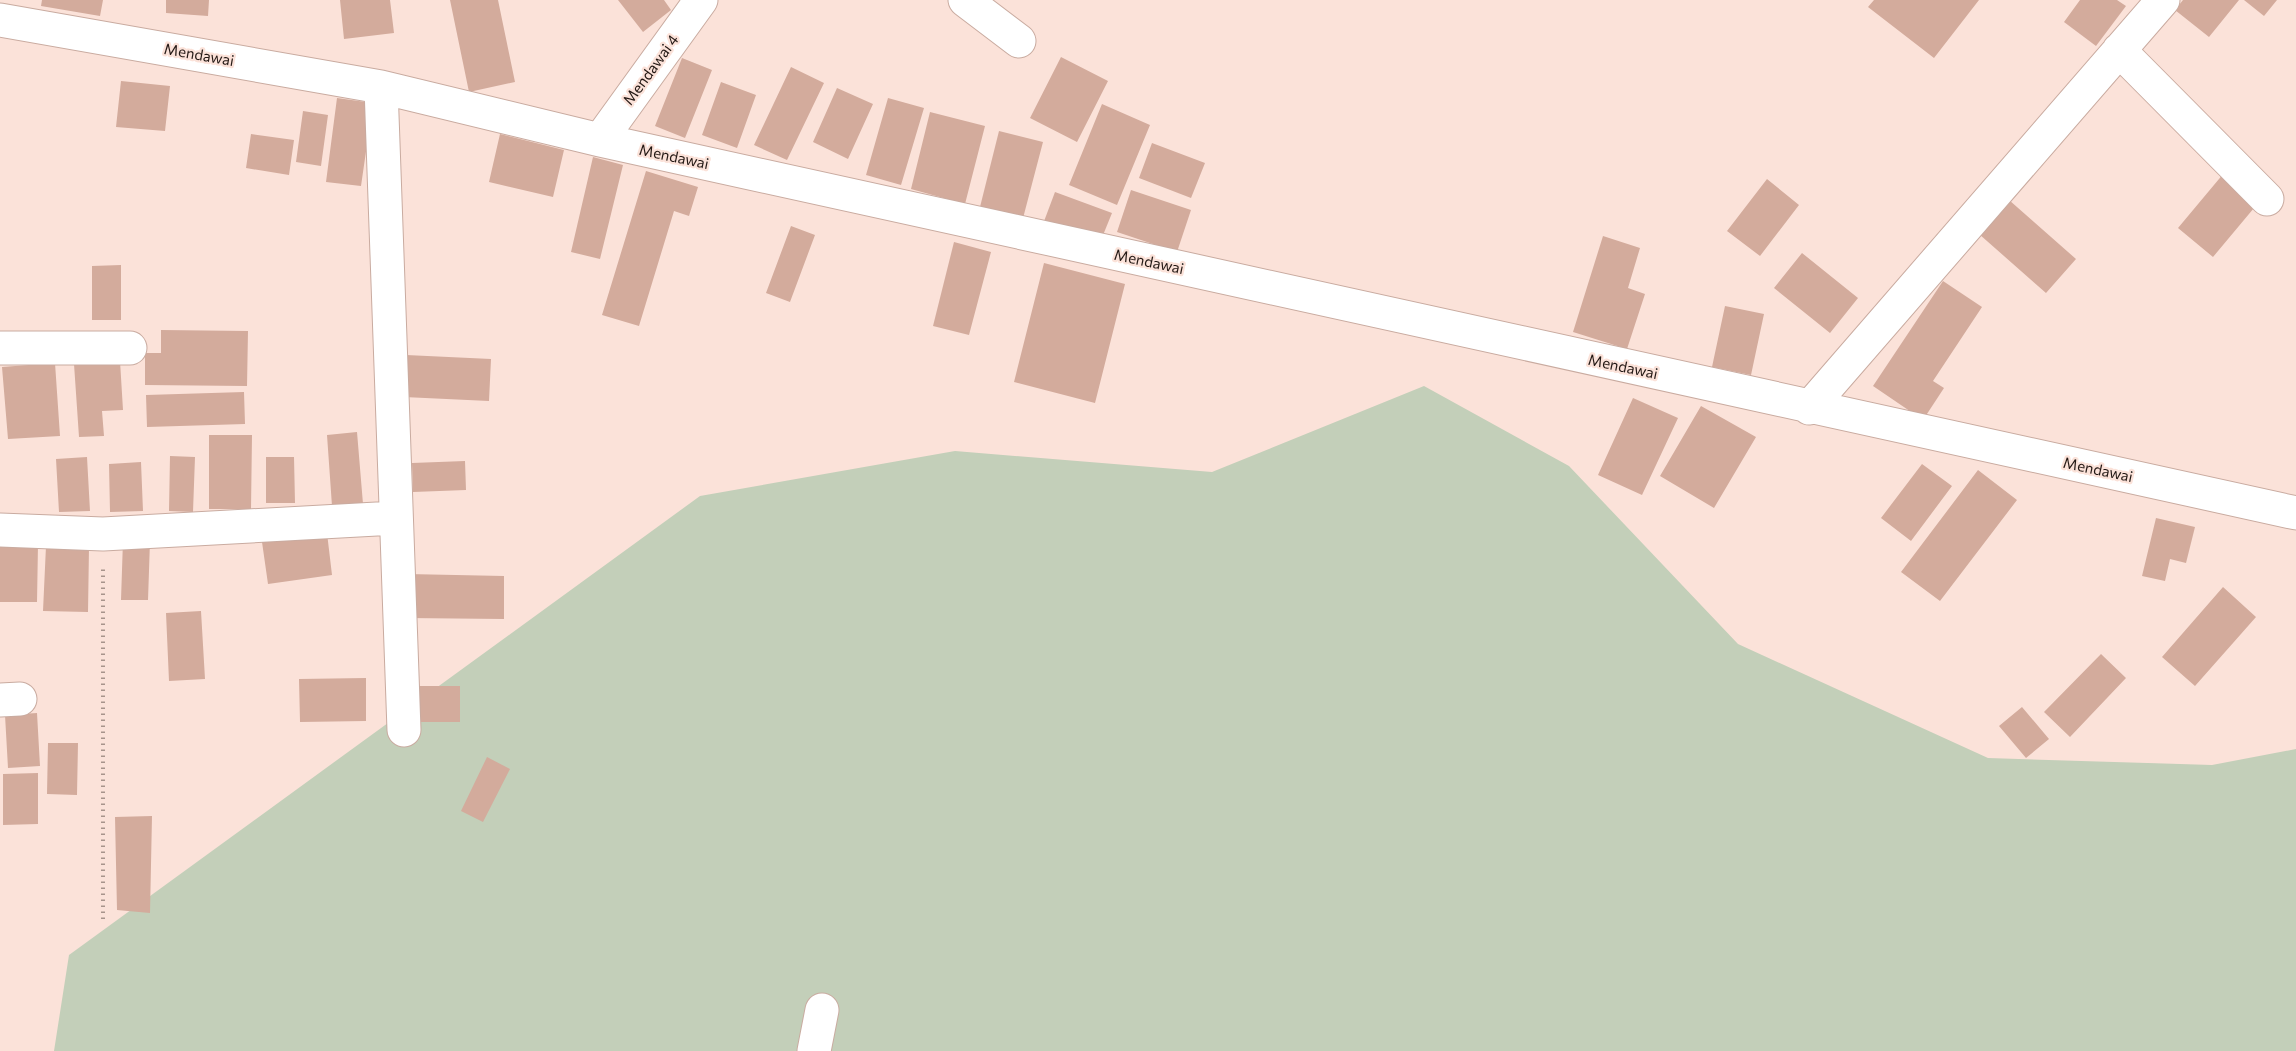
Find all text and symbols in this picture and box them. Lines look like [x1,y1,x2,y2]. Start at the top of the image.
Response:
street label: Mendawai 4 [619,31,682,108]
street label: Mendawai [163,39,236,69]
street label: Mendawai [638,140,711,172]
street label: Mendawai [1113,245,1186,277]
street label: Mendawai [1587,350,1660,382]
street label: Mendawai [2062,453,2135,485]

